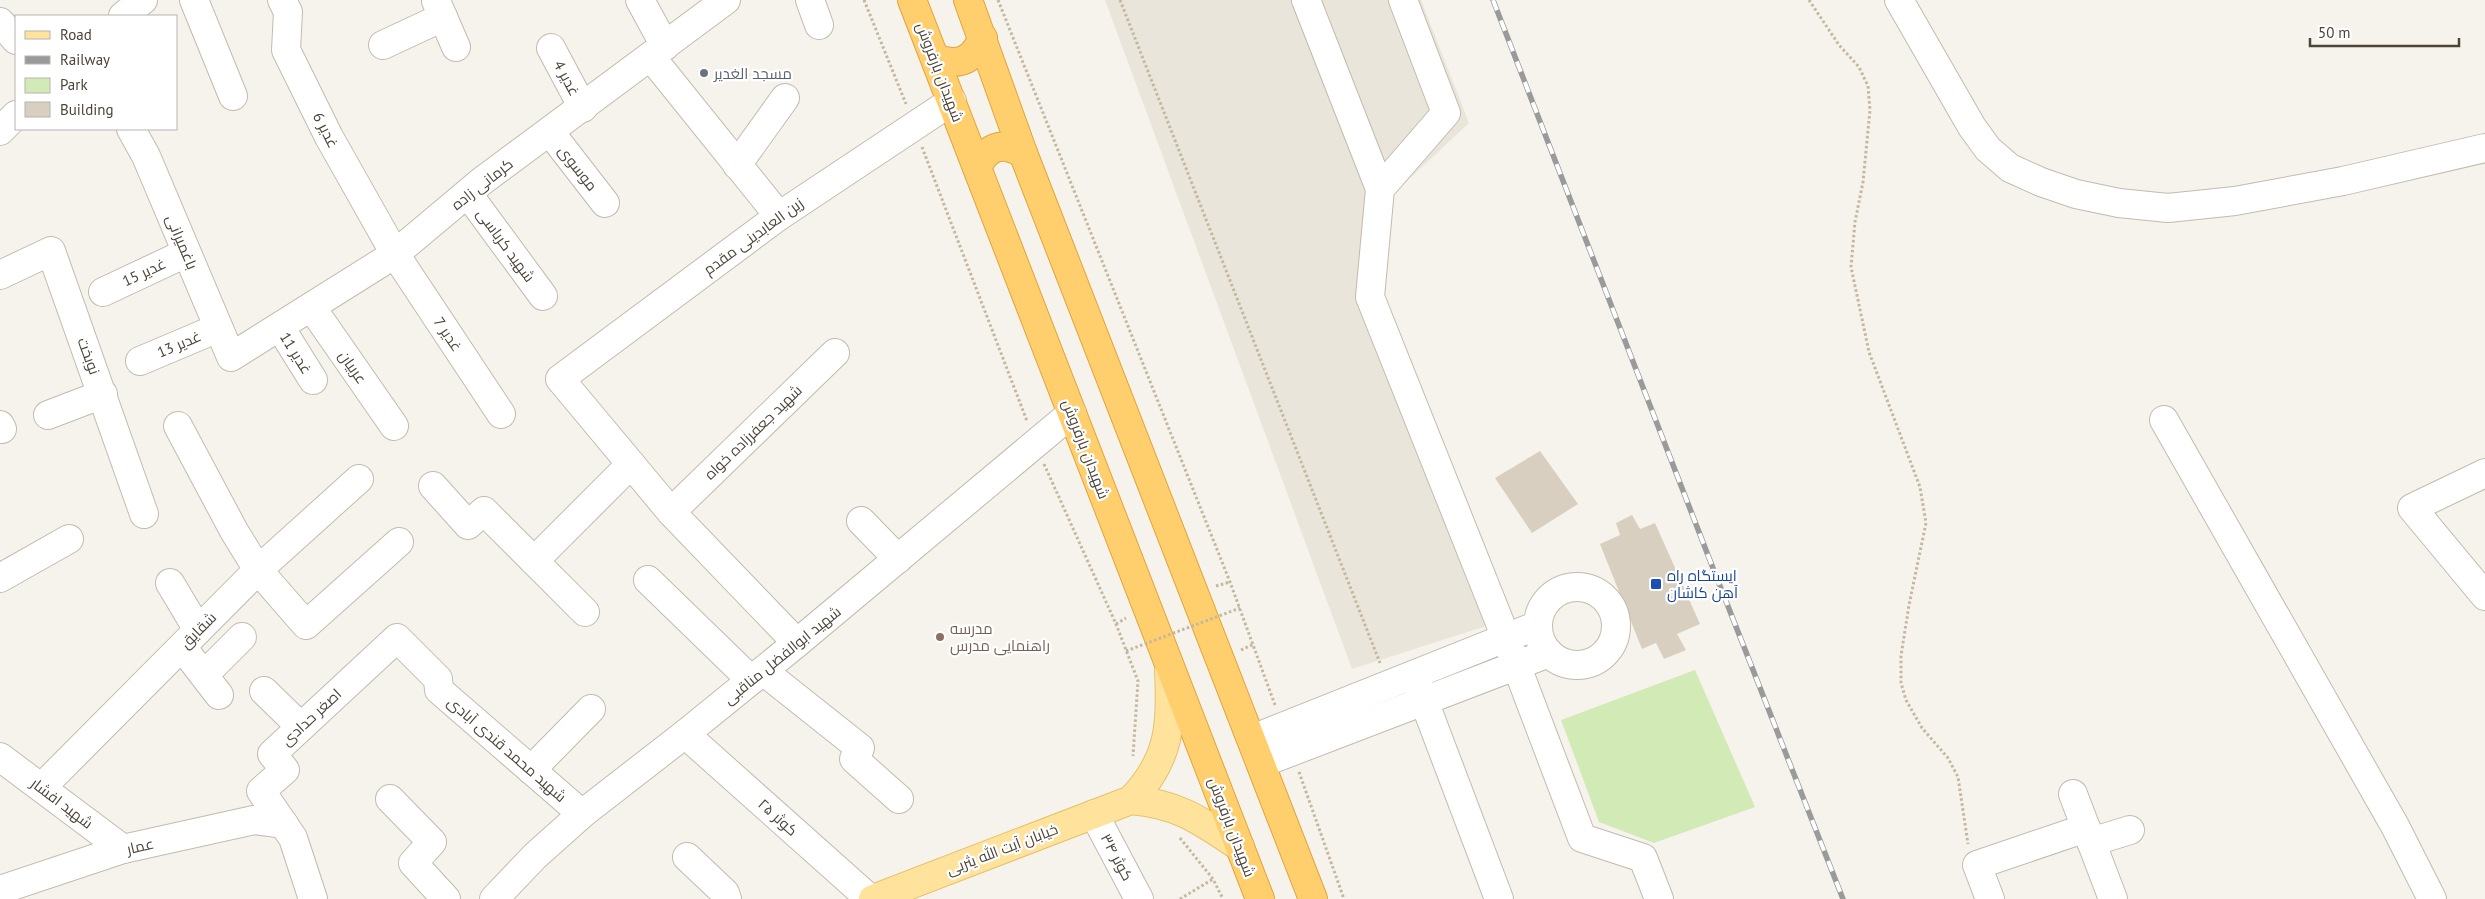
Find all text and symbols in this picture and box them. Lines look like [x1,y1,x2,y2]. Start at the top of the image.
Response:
legend [15,15,178,130]
scale bar [2310,15,2459,47]
street label: شهیدان بارفروش [911,20,968,125]
text: 50 m [2318,23,2351,42]
text: Road [60,25,92,44]
text: Railway [60,50,110,69]
street label: غدیر 4 [550,57,584,99]
place label: مسجد الغدیر [713,64,792,83]
marker: مسجد الغدیر [698,67,710,79]
text: Park [60,75,88,94]
text: Building [60,100,114,119]
street label: غدیر 6 [309,109,343,151]
street label: موسوی [553,141,602,195]
street label: کرمانی زاده [447,154,517,215]
street label: زین العابدینی مقدم [699,193,807,279]
street label: شهید کرباسی [472,204,539,286]
street label: باغمیرانی [161,212,202,273]
street label: غدیر 15 [119,254,169,290]
street label: غدیر 7 [430,313,466,355]
street label: غدیر 13 [154,326,204,362]
street label: غدیر 11 [276,329,316,377]
street label: نوبخت [74,335,104,377]
street label: عربیان [334,347,371,388]
street label: شهید جعفرزاده خواه [700,381,807,484]
street label: شهیدان بارفروش [1057,397,1114,502]
place label: ایستگاه راه آهن کاشان [1667,566,1738,603]
marker: ایستگاه راه آهن کاشان [1649,577,1663,591]
street label: شهید ابوالفضل مناقبی [719,602,845,709]
street label: شقایق [176,608,221,653]
place label: مدرسه راهنمایی مدرس [950,619,1050,656]
marker: مدرسه راهنمایی مدرس [934,631,946,643]
street label: اصغر حدادی [277,684,346,750]
street label: شهید محمد قندی آبادی [443,692,570,807]
street label: شهید افشار [26,773,97,833]
street label: شهیدان بارفروش [1203,775,1260,880]
street label: کوثر ۲۵ [754,794,802,840]
street label: خیابان آیت الله یثربی [944,819,1061,880]
street label: کوثر ۳۴ [1097,830,1137,884]
street label: عمار [124,834,155,859]

